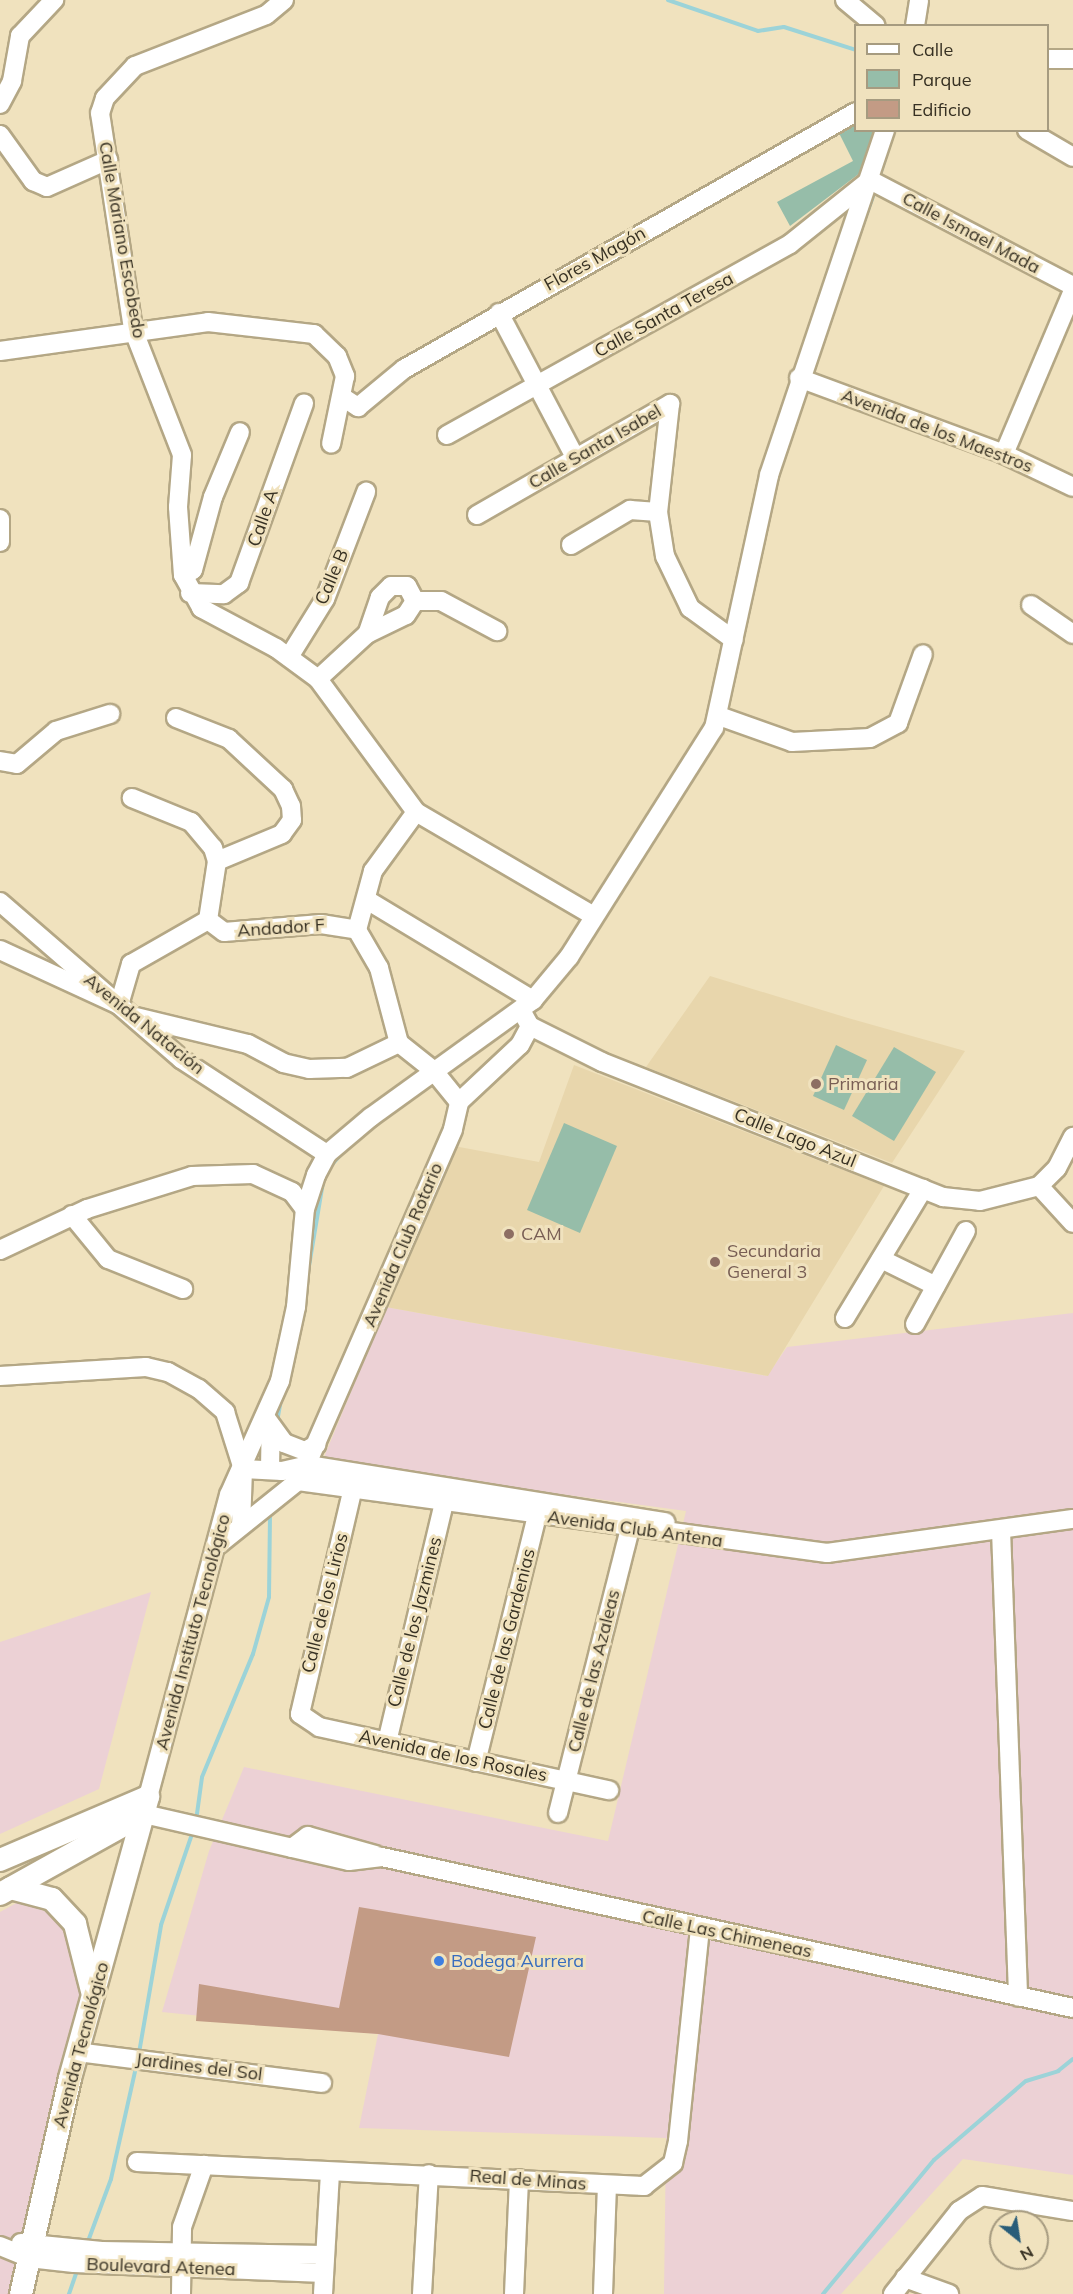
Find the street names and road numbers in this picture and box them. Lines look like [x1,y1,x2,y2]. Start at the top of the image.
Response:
street label: Calle Mariano Escobedo [94,140,150,340]
street label: Calle Ismael Mada [899,188,1043,278]
street label: Flores Magón [541,222,649,296]
street label: Calle Santa Teresa [591,268,737,362]
street label: Avenida de los Maestros [838,384,1036,478]
street label: Calle Santa Isabel [525,400,665,494]
street label: Calle A [243,487,283,549]
street label: Calle B [311,546,353,608]
street label: Andador F [236,914,326,942]
street label: Avenida Natación [80,969,208,1079]
street label: Calle Lago Azul [731,1104,859,1172]
street label: Avenida Club Rotario [359,1160,447,1330]
street label: Avenida Club Antena [546,1506,724,1552]
street label: Avenida Instituto Tecnológico [151,1512,235,1752]
street label: Calle de los Lirios [297,1531,353,1675]
street label: Calle de los Jazmines [383,1535,447,1709]
street label: Calle de las Gardenias [474,1546,540,1732]
street label: Calle de las Azaleas [563,1587,625,1755]
street label: Avenida de los Rosales [357,1725,549,1787]
street label: Calle Las Chimeneas [640,1905,814,1963]
street label: Avenida Tecnológico [48,1960,114,2130]
street label: Jardines del Sol [134,2049,264,2085]
street label: Real de Minas [469,2165,587,2195]
street label: Boulevard Atenea [86,2254,236,2280]

